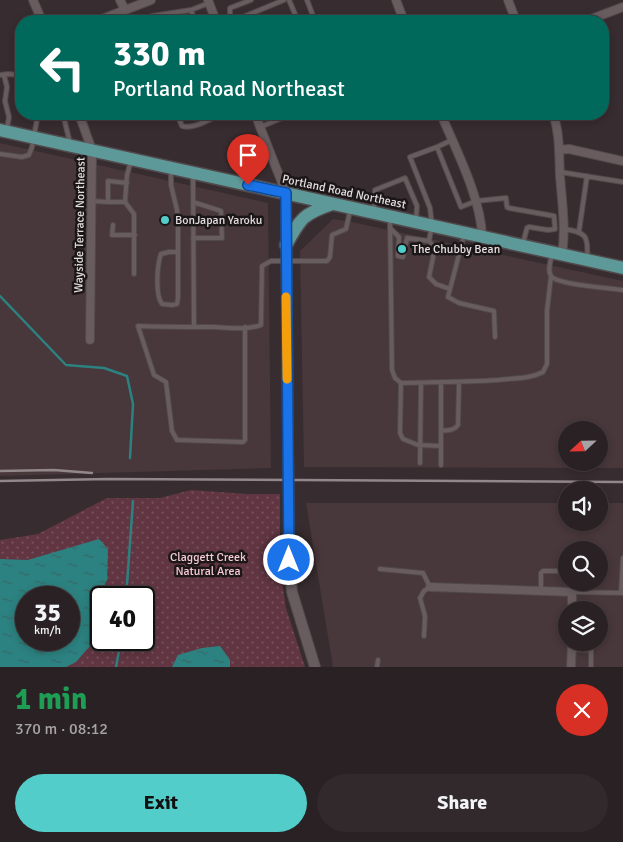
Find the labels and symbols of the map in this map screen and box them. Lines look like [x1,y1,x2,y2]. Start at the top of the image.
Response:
pin [227,134,269,185]
street label: Wayside Terrace Northeast [71,157,89,293]
street label: Portland Road Northeast [281,172,407,212]
place label: BonJapan Yaroku [175,213,262,228]
marker: BonJapan Yaroku [159,214,171,226]
place label: The Chubby Bean [412,242,500,257]
marker: The Chubby Bean [396,243,408,255]
north arrow [558,421,608,471]
position arrow [262,533,314,585]
park label: Claggett Creek Natural Area [170,550,246,579]
speed limit sign: 40 [90,586,155,651]

